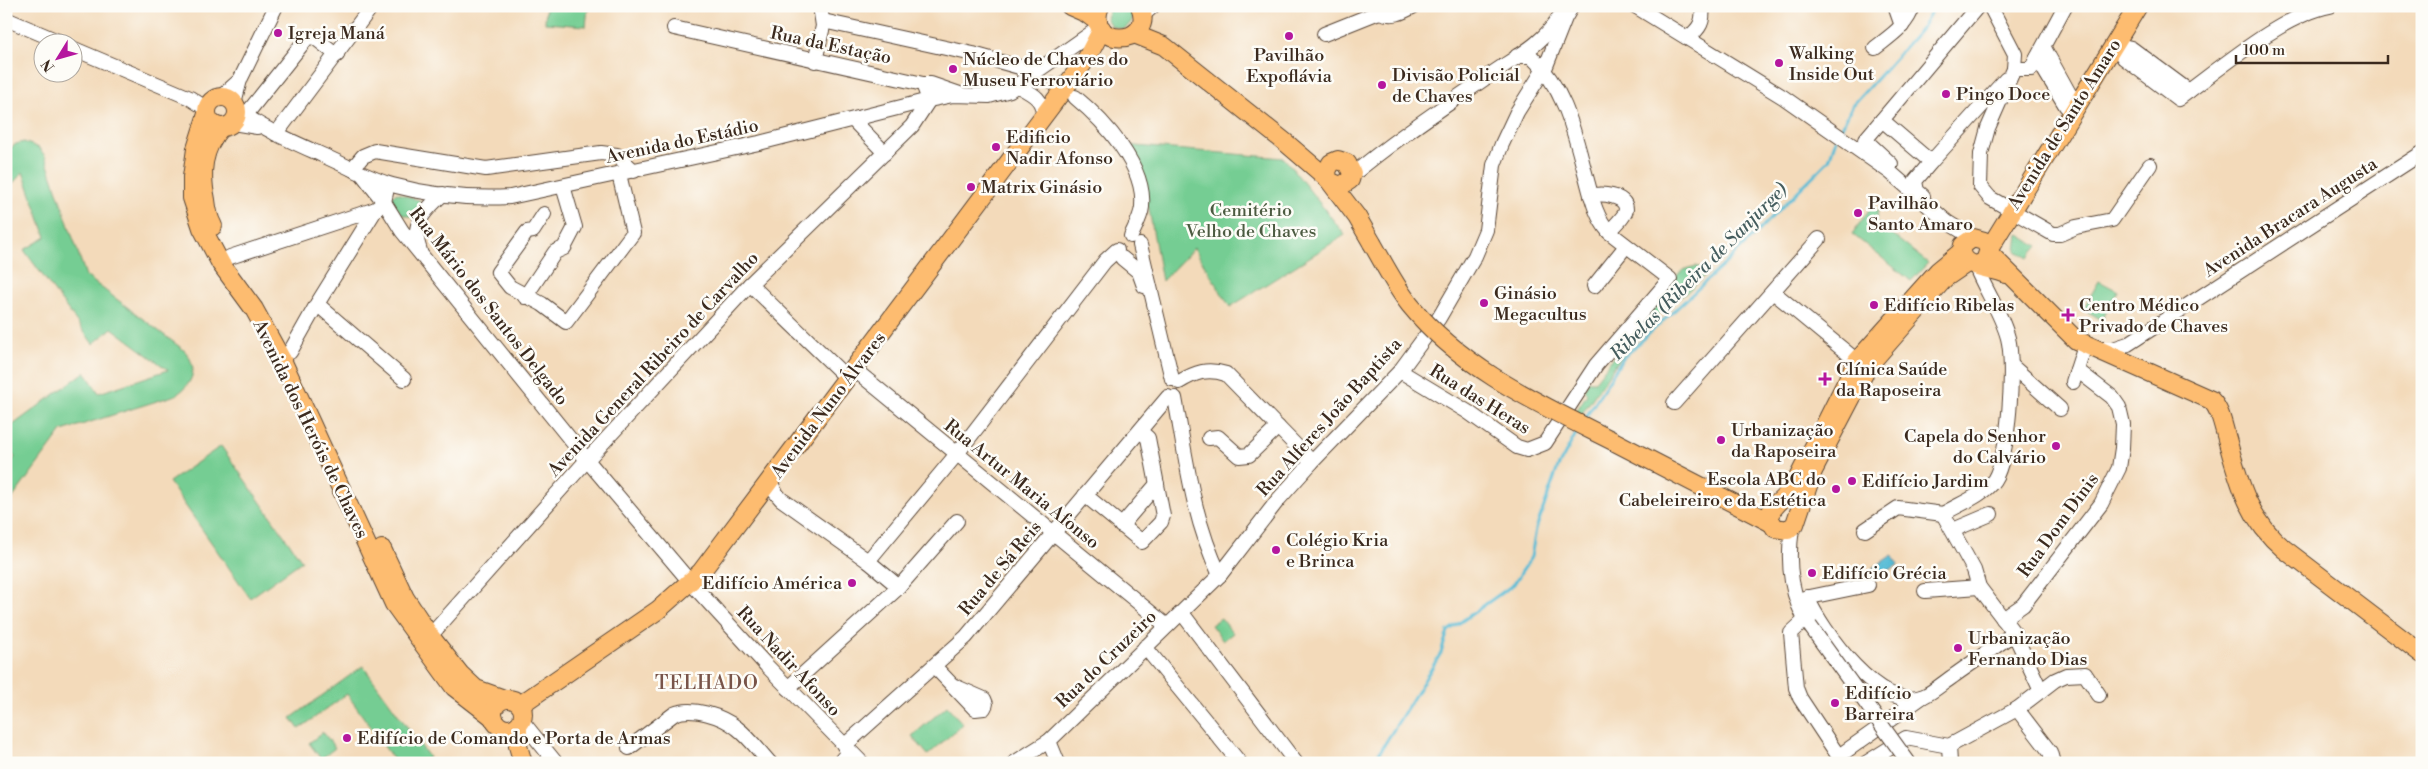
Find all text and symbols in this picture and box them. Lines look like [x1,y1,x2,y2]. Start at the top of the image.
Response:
street label: Rua da Estação [768,21,893,70]
place label: Igreja Maná [288,22,386,45]
marker: Igreja Maná [272,27,284,39]
marker: Pavilhão Expoflávia [1283,30,1295,42]
north arrow [32,32,82,82]
scale bar [2236,32,2388,64]
street label: Avenida de Santo Amaro [2002,35,2126,215]
text: 100 m [2243,41,2285,60]
place label: Walking Inside Out [1788,42,1875,86]
place label: Pavilhão Expoflávia [1246,44,1333,88]
place label: Núcleo de Chaves do Museu Ferroviário [963,48,1128,92]
text: N [38,55,59,75]
marker: Walking Inside Out [1773,57,1785,69]
marker: Núcleo de Chaves do Museu Ferroviário [947,63,959,75]
place label: Divisão Policial de Chaves [1392,64,1520,108]
marker: Divisão Policial de Chaves [1376,79,1388,91]
place label: Pingo Doce [1956,83,2050,106]
marker: Pingo Doce [1940,88,1952,100]
street label: Avenida do Estádio [603,114,761,169]
place label: Edificio Nadir Afonso [1006,126,1113,170]
marker: Edificio Nadir Afonso [990,141,1002,153]
street label: Avenida Bracara Augusta [2198,152,2382,283]
place label: Matrix Ginásio [981,176,1102,199]
water label: Ribelas (Ribeira de Sanjurge) [1604,177,1793,366]
marker: Matrix Ginásio [965,181,977,193]
place label: Pavilhão Santo Amaro [1868,192,1973,236]
park label: Cemitério Velho de Chaves [1184,199,1317,243]
street label: Rua Mário dos Santos Delgado [404,202,573,410]
marker: Pavilhão Santo Amaro [1852,207,1864,219]
street label: Avenida General Ribeiro de Carvalho [542,247,764,482]
place label: Ginásio Megacultus [1494,282,1587,326]
place label: Edifício Ribelas [1884,294,2015,317]
place label: Centro Médico Privado de Chaves [2079,294,2228,338]
marker: Ginásio Megacultus [1478,297,1490,309]
marker: Edifício Ribelas [1868,299,1880,311]
marker: Centro Médico Privado de Chaves [2061,308,2075,322]
street label: Avenida dos Heróis de Chaves [247,315,374,542]
street label: Avenida Nuno Álvares [765,327,891,484]
street label: Rua Alferes João Baptista [1252,333,1407,501]
place label: Clínica Saúde da Raposeira [1836,358,1947,402]
street label: Rua das Heras [1425,359,1535,440]
marker: Clínica Saúde da Raposeira [1818,372,1832,386]
street label: Rua Artur Maria Afonso [939,415,1104,554]
place label: Urbanização da Raposeira [1731,419,1837,463]
place label: Capela do Senhor do Calvário [1904,425,2046,469]
marker: Urbanização da Raposeira [1715,434,1727,446]
marker: Capela do Senhor do Calvário [2050,440,2062,452]
place label: Escola ABC do Cabeleireiro e da Estética [1619,468,1827,512]
street label: Rua Dom Dinis [2013,468,2104,582]
place label: Edifício Jardim [1862,470,1989,493]
marker: Edifício Jardim [1846,475,1858,487]
marker: Escola ABC do Cabeleireiro e da Estética [1830,483,1842,495]
street label: Rua de Sá Reis [954,516,1047,620]
place label: Colégio Kria e Brinca [1286,529,1389,573]
marker: Colégio Kria e Brinca [1270,544,1282,556]
place label: Edifício Grécia [1822,562,1947,585]
marker: Edifício Grécia [1806,567,1818,579]
place label: Edifício América [702,572,843,595]
marker: Edifício América [846,577,858,589]
street label: Rua Nadir Afonso [732,601,846,721]
street label: Rua do Cruzeiro [1051,605,1162,713]
place label: Urbanização Fernando Dias [1968,627,2087,671]
marker: Urbanização Fernando Dias [1952,642,1964,654]
district label: TELHADO [655,671,759,695]
place label: Edifício Barreira [1844,682,1915,726]
marker: Edifício Barreira [1829,697,1841,709]
place label: Edifício de Comando e Porta de Armas [357,727,671,750]
marker: Edifício de Comando e Porta de Armas [341,732,353,744]

